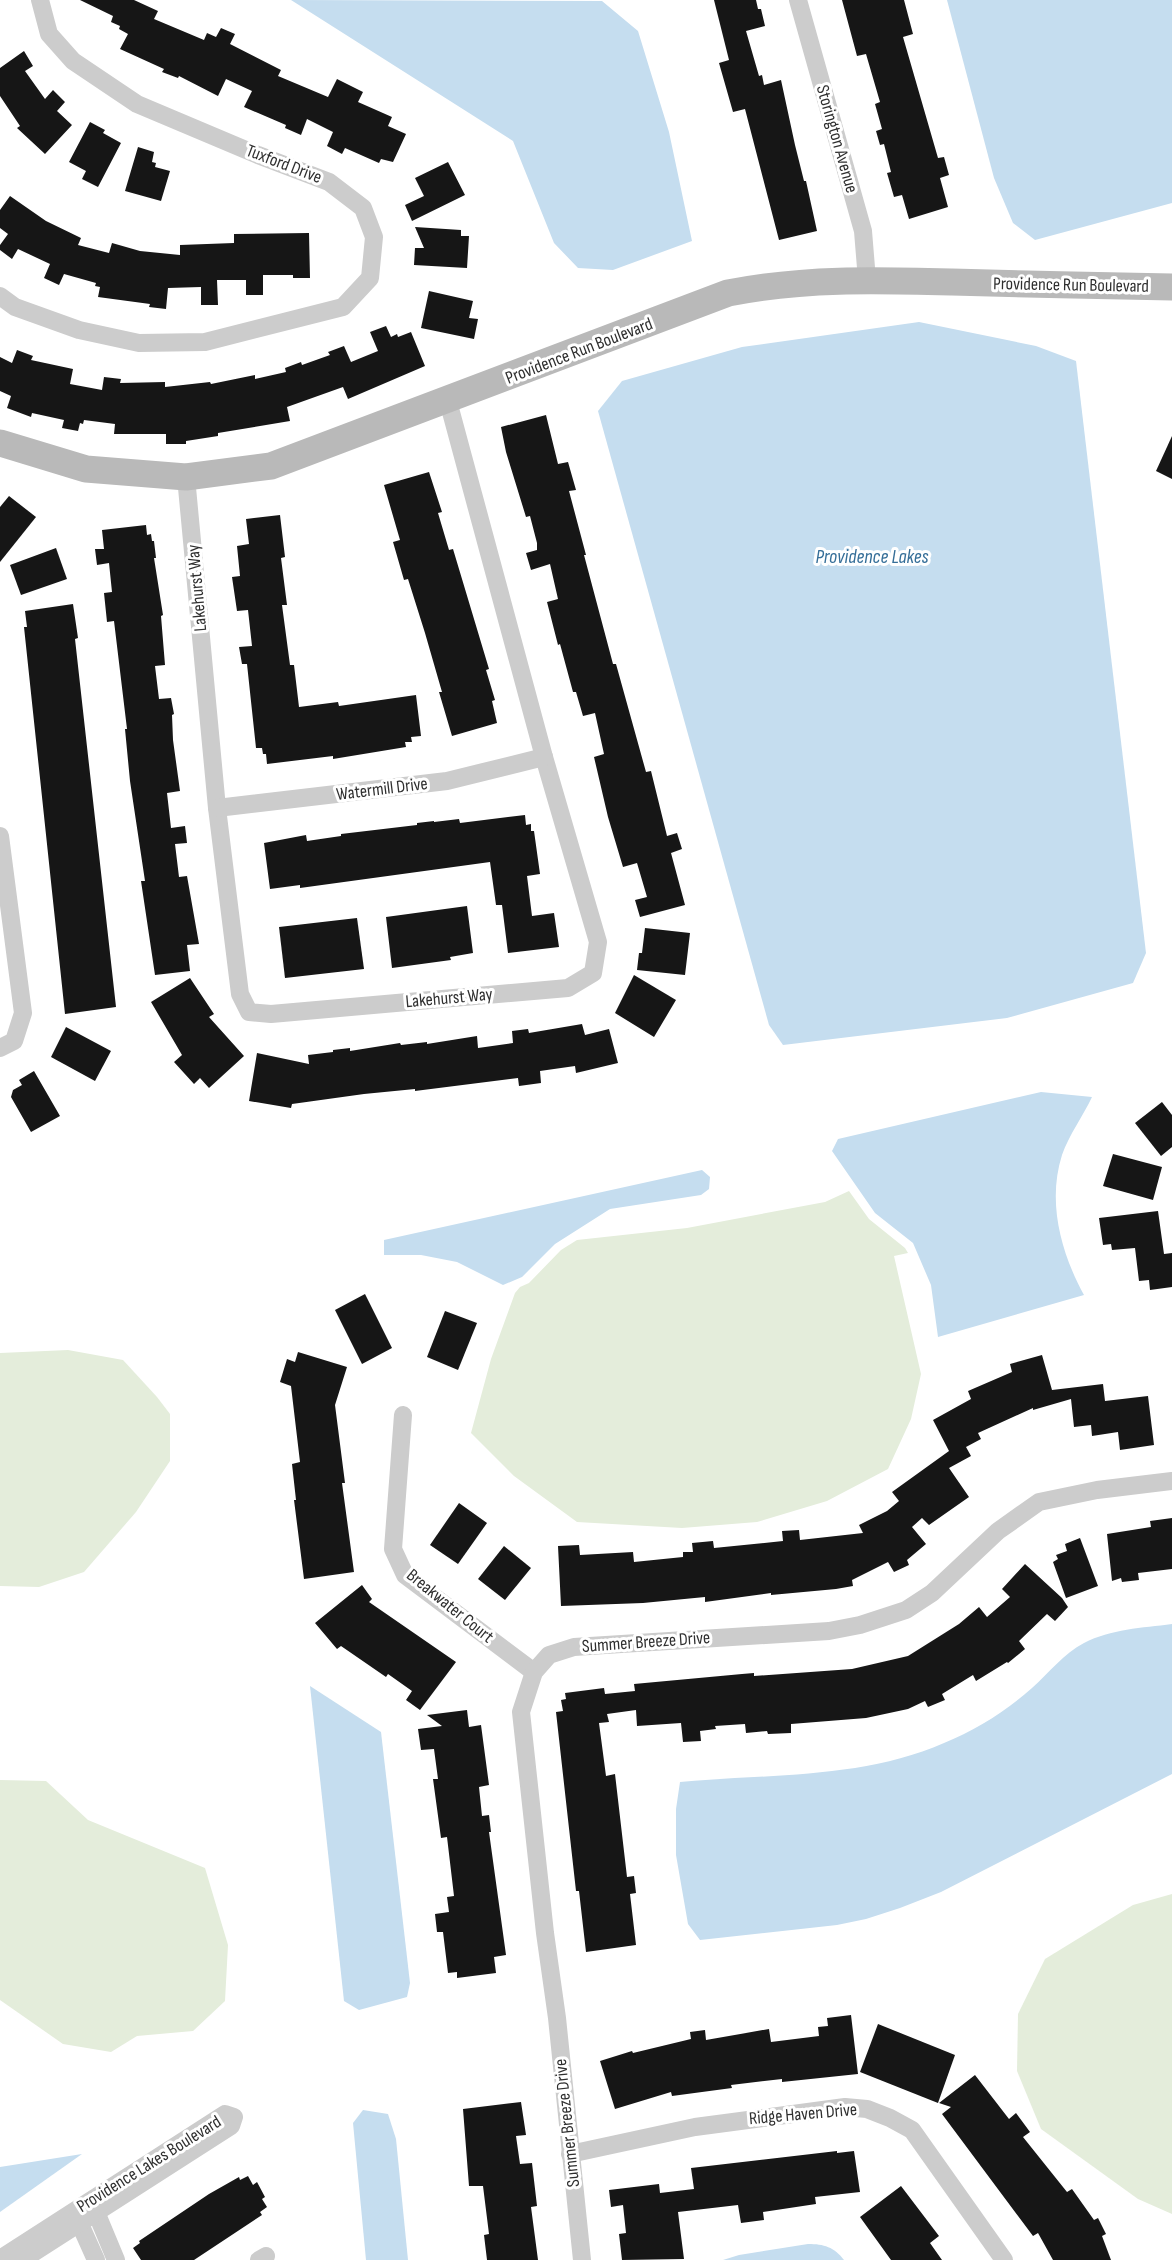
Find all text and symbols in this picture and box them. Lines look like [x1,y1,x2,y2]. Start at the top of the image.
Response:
street label: Storington Avenue [812,83,862,195]
street label: Tuxford Drive [243,140,325,188]
street label: Providence Run Boulevard [993,273,1149,297]
street label: Providence Run Boulevard [503,313,655,389]
street label: Lakehurst Way [183,544,211,632]
water label: Providence Lakes [816,545,929,569]
street label: Watermill Drive [335,773,429,805]
street label: Lakehurst Way [405,984,493,1012]
street label: Breakwater Court [402,1565,498,1648]
street label: Summer Breeze Drive [581,1627,711,1657]
street label: Summer Breeze Drive [550,2058,584,2188]
street label: Ridge Haven Drive [748,2099,858,2129]
street label: Providence Lakes Boulevard [73,2111,225,2217]

